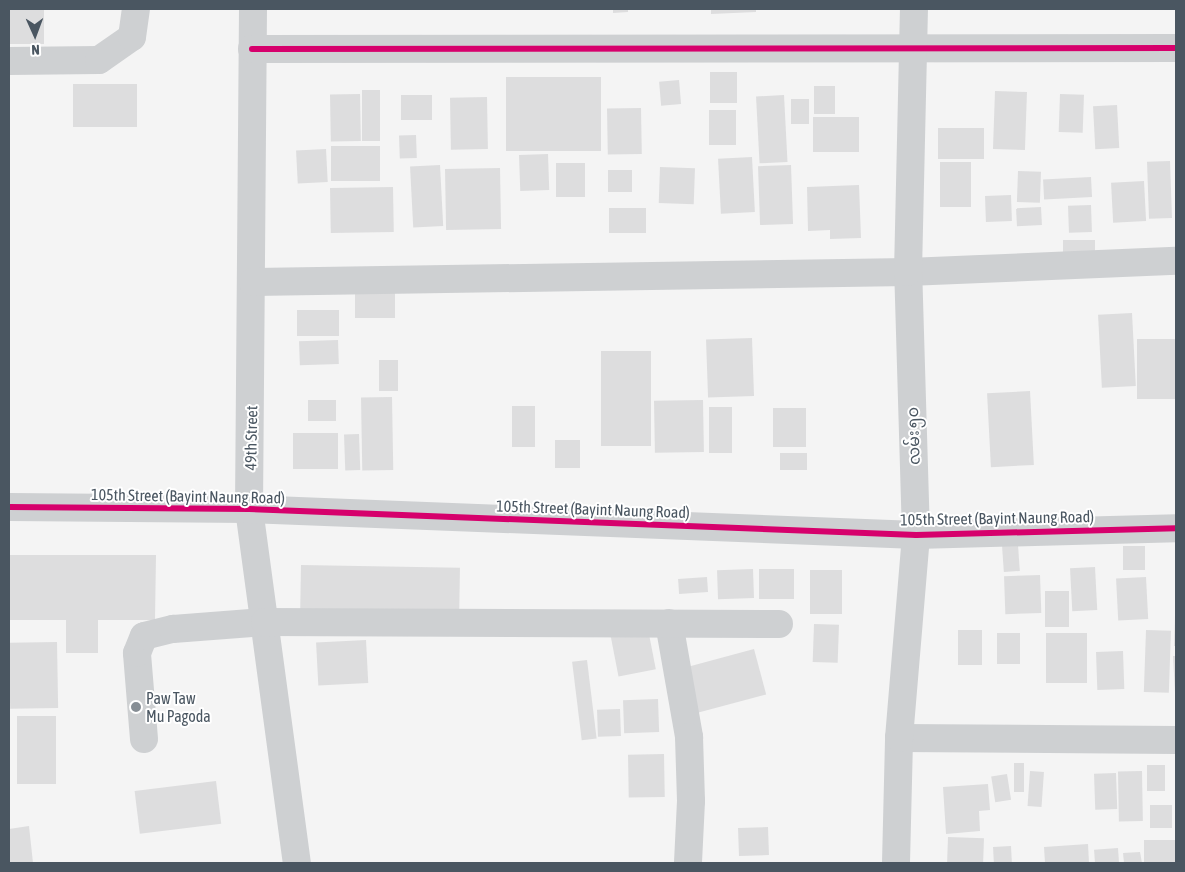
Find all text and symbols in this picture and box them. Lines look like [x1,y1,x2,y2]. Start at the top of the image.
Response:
north arrow [10,10,60,60]
text: N [31,42,40,58]
street label: 49th Street [241,405,261,471]
street label: လမ်း ၅၀ [902,407,924,465]
street label: 105th Street (Bayint Naung Road) [91,485,285,507]
street label: 105th Street (Bayint Naung Road) [496,496,690,522]
street label: 105th Street (Bayint Naung Road) [900,507,1094,529]
place label: Paw Taw Mu Pagoda [146,688,211,726]
marker: Paw Taw Mu Pagoda [130,701,142,713]

